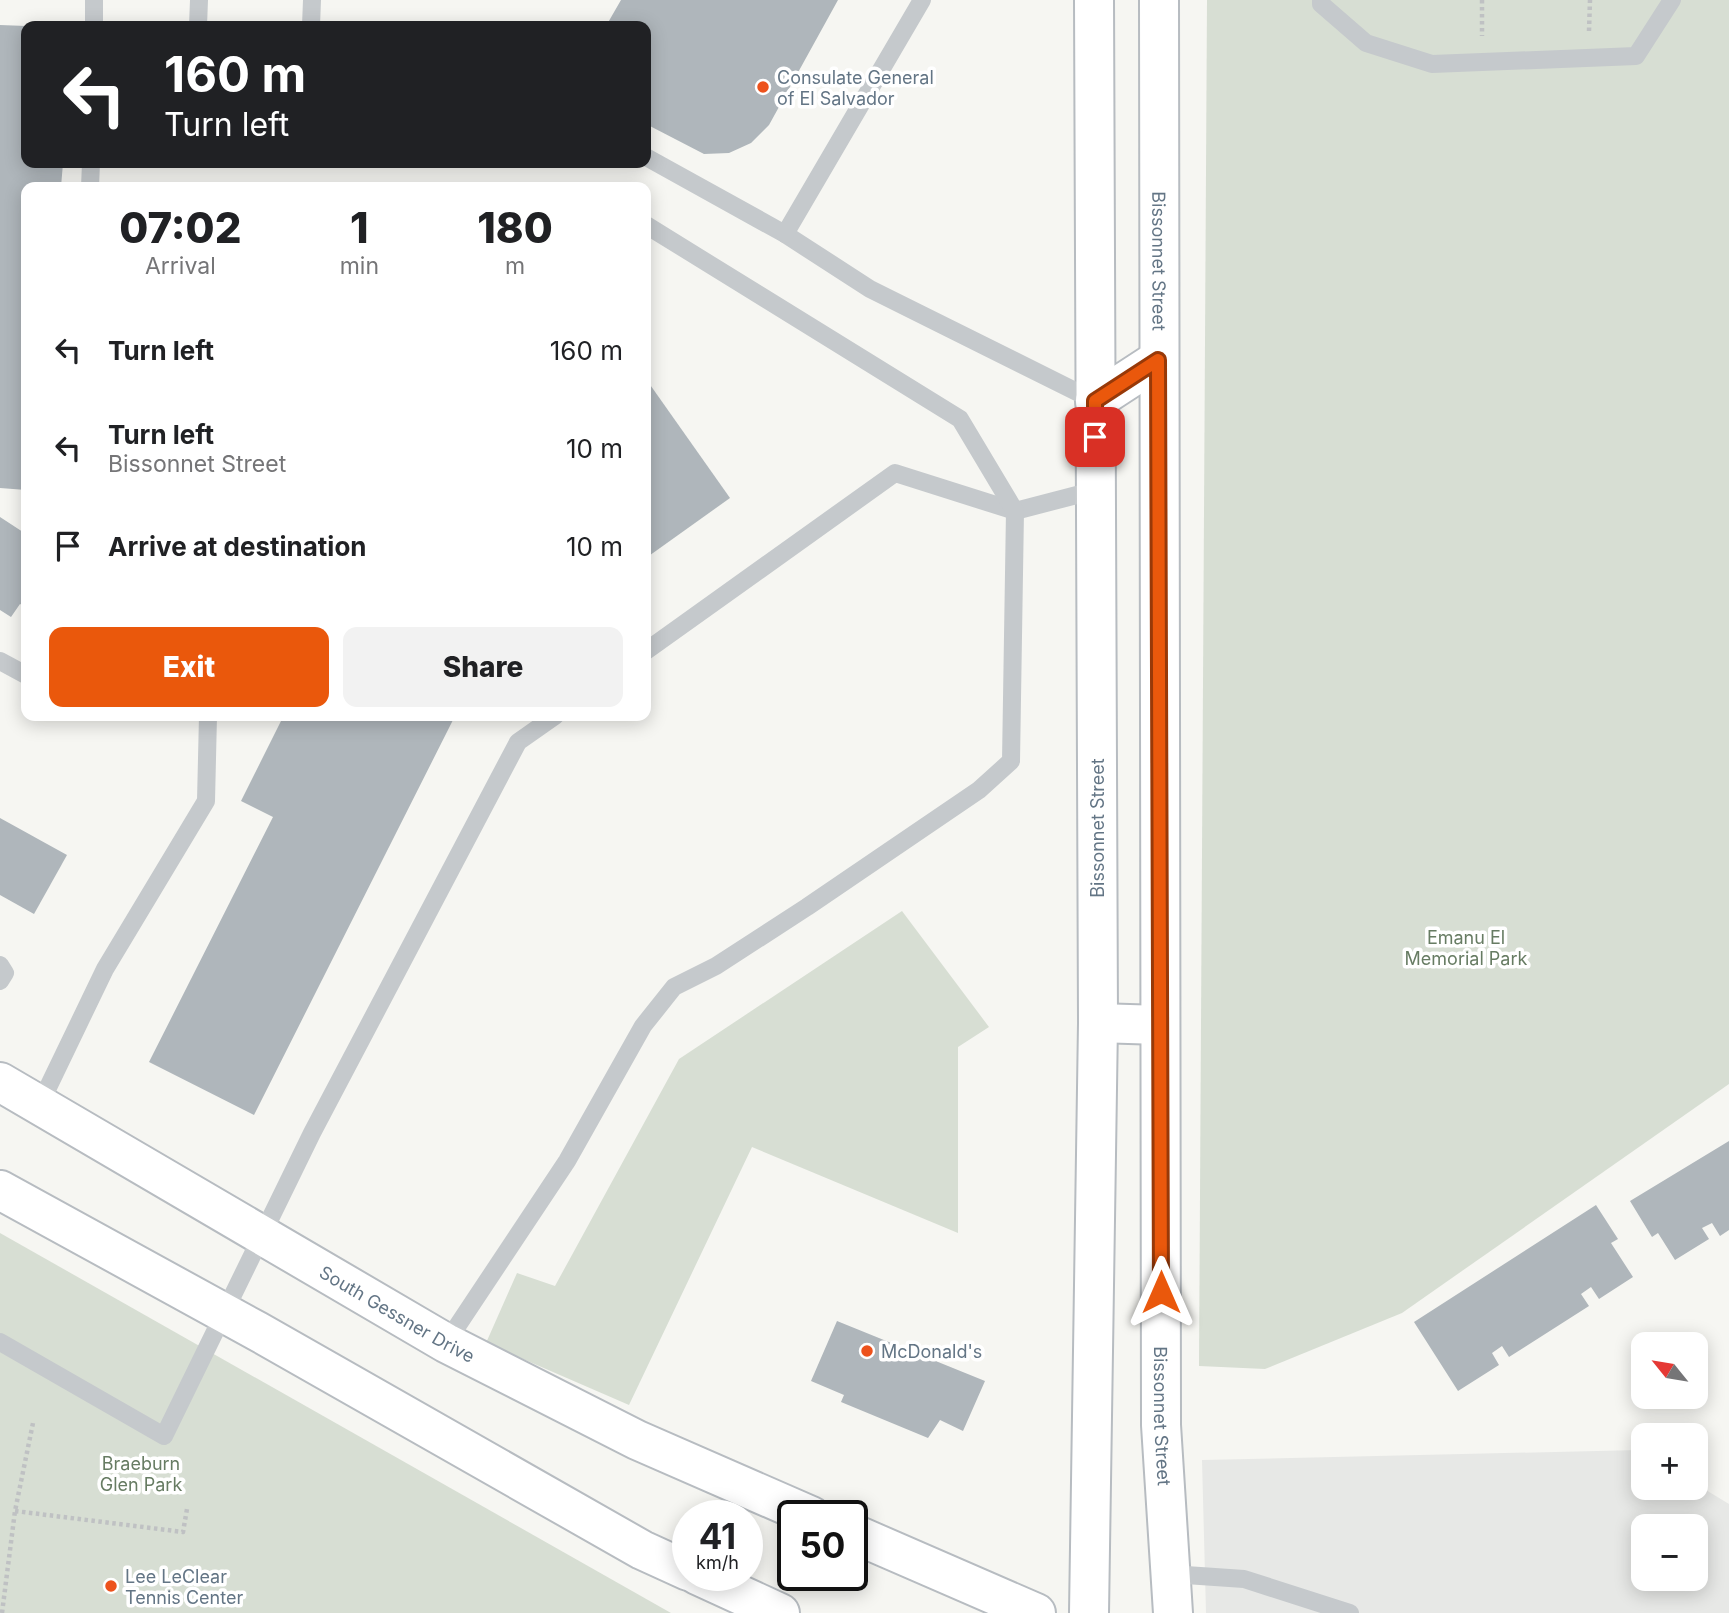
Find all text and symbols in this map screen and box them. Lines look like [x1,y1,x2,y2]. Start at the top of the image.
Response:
text: 160 m [164,45,306,104]
icon: left [49,49,140,140]
place label: Consulate General of El Salvador [777,67,934,109]
marker: Consulate General of El Salvador [755,79,771,95]
text: Turn left [164,105,289,144]
street label: Bissonnet Street [1149,191,1170,331]
text: 07:02 [119,202,241,253]
text: 1 [350,202,369,253]
text: 180 [477,202,553,253]
text: Arrival [145,252,216,280]
text: min [340,252,379,280]
text: m [505,252,525,280]
icon: left [49,331,87,369]
text: Turn left [108,335,214,366]
text: 160 m [550,335,623,366]
pin [1065,407,1125,467]
icon: arrive [1076,418,1114,456]
text: Turn left [108,419,214,450]
icon: left [49,429,87,467]
text: 10 m [566,433,623,464]
text: Bissonnet Street [108,450,286,478]
icon: arrive [49,527,87,565]
text: Arrive at destination [108,531,367,562]
text: 10 m [566,531,623,562]
button: Exit [49,627,329,707]
button: Share [343,627,623,707]
street label: Bissonnet Street [1087,758,1108,898]
park label: Emanu El Memorial Park [1405,927,1528,969]
position arrow [1124,1255,1198,1329]
street label: South Gessner Drive [316,1261,478,1366]
north arrow [1631,1332,1708,1409]
map controls [1631,1332,1708,1591]
place label: McDonald's [881,1341,982,1362]
marker: McDonald's [859,1343,875,1359]
street label: Bissonnet Street [1150,1346,1175,1486]
button: + [1631,1423,1708,1500]
park label: Braeburn Glen Park [100,1453,182,1495]
speed limit sign: 50 [777,1500,868,1591]
button: − [1631,1514,1708,1591]
text: 41 [699,1515,736,1557]
text: km/h [696,1552,739,1573]
place label: Lee LeClear Tennis Center [125,1566,243,1608]
marker: Lee LeClear Tennis Center [103,1578,119,1594]

